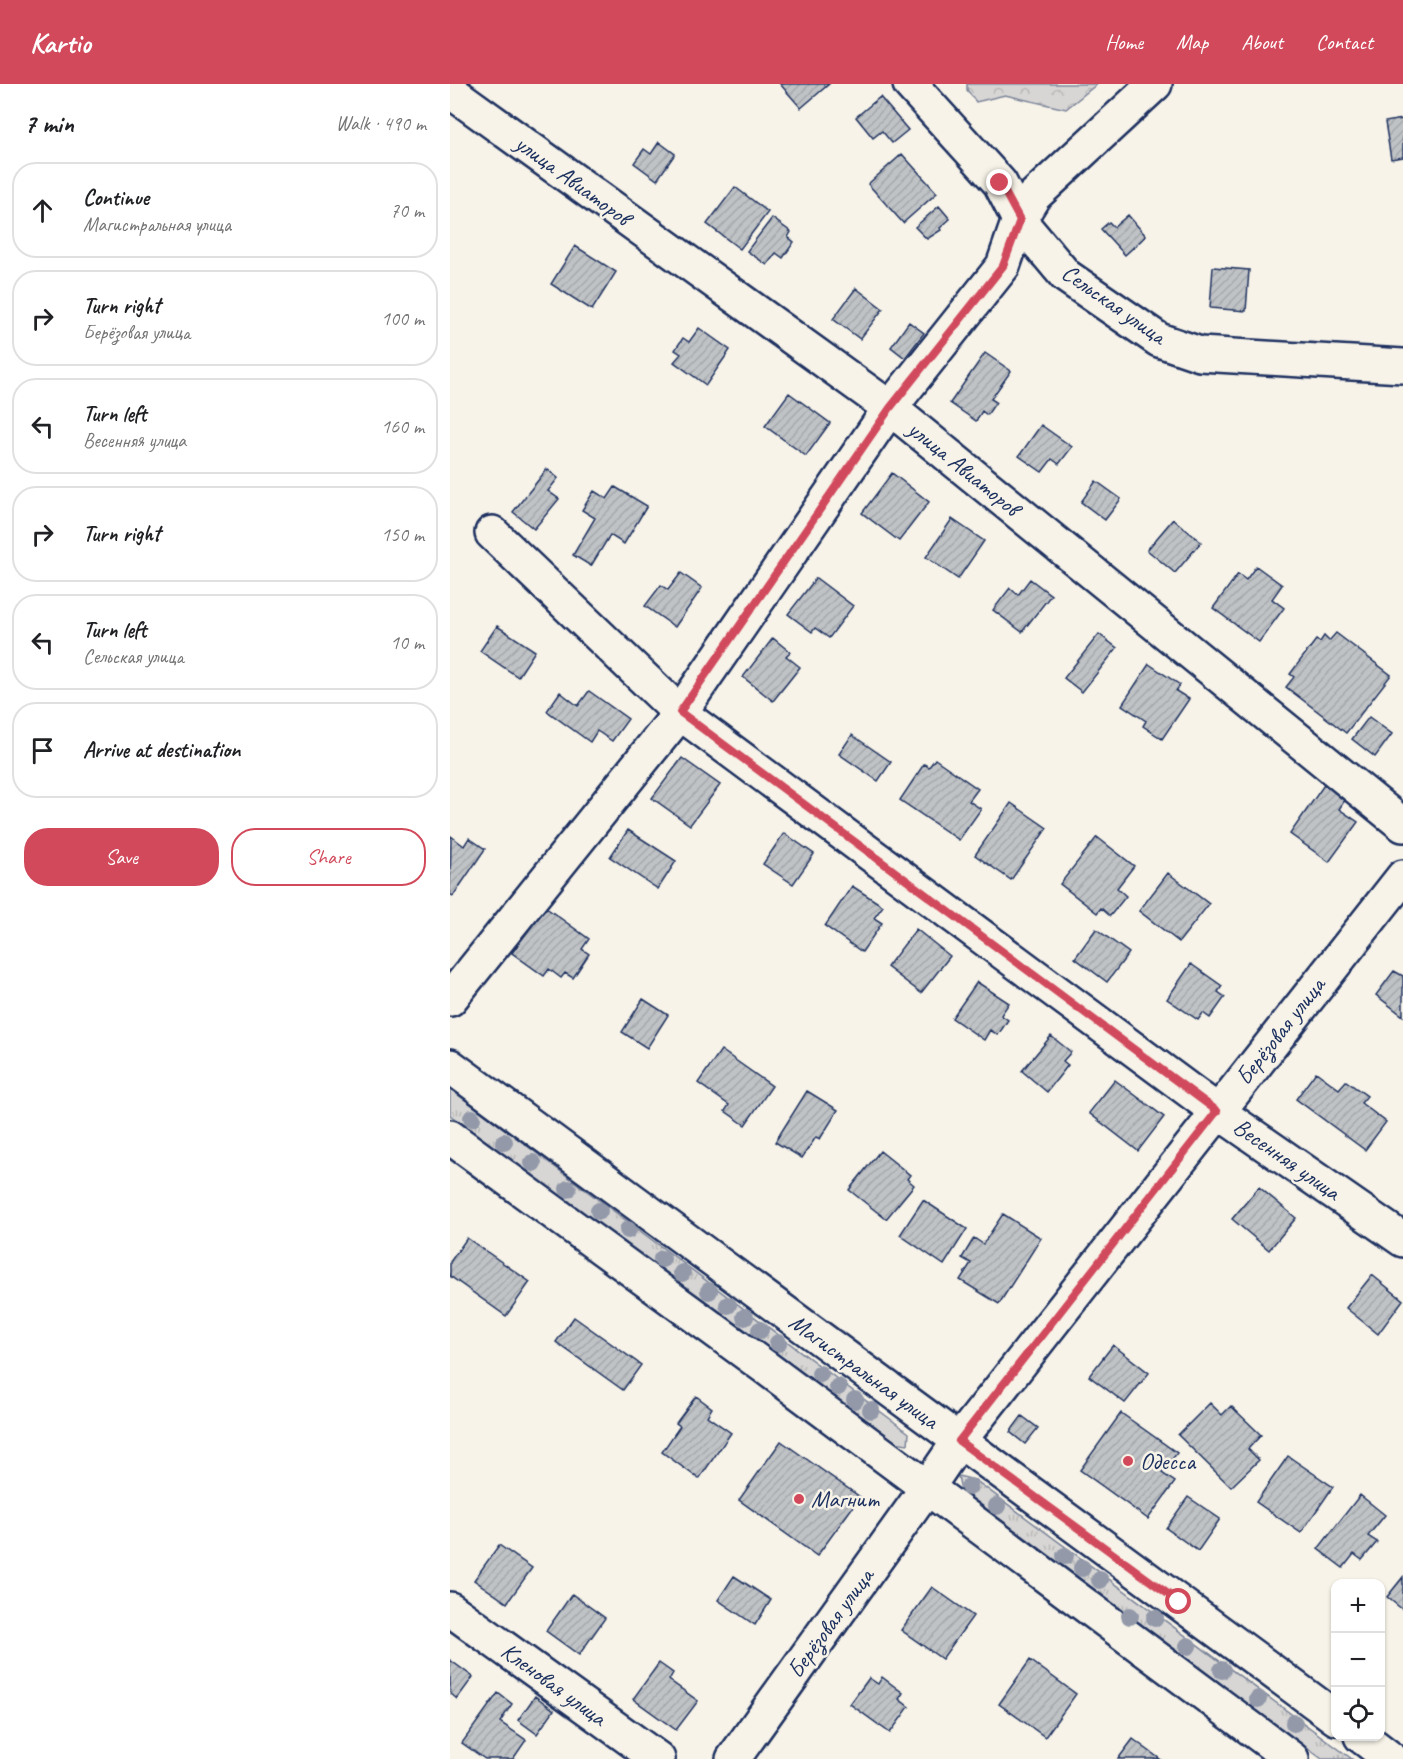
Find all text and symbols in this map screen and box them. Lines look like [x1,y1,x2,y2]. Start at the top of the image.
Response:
text: Kartio [30,25,91,60]
text: Home [1105,29,1143,55]
text: Map [1176,29,1208,55]
text: About [1241,29,1283,55]
text: Contact [1316,29,1373,55]
text: 7 min [24,107,74,140]
text: Walk · 490 m [336,111,426,136]
street label: улица Авиаторов [508,127,640,235]
route end [986,169,1012,195]
text: Continue [83,184,149,212]
icon: ahead [26,194,59,227]
text: 70 m [390,198,424,223]
text: Магистральная улица [83,212,231,237]
street label: Сельская улица [1056,257,1174,352]
text: Turn right [83,292,160,320]
icon: right [26,302,59,335]
text: 100 m [381,306,424,331]
text: Берёзовая улица [83,320,190,345]
text: Turn left [83,400,147,428]
icon: left [26,410,59,443]
street label: улица Авиаторов [900,412,1030,525]
text: 160 m [381,414,424,439]
text: Весенняя улица [83,428,186,453]
icon: right [26,518,59,551]
text: Turn right [83,520,160,548]
text: 150 m [381,522,424,547]
text: Turn left [83,616,147,644]
icon: left [26,626,59,659]
text: 10 m [390,630,424,655]
text: Сельская улица [83,644,184,669]
icon: arrive [26,734,59,767]
text: Arrive at destination [83,736,240,764]
button: Save [24,828,219,886]
button: Share [231,828,426,886]
street label: Берёзовая улица [1229,969,1334,1092]
street label: Весенняя улица [1228,1111,1347,1208]
street label: Магистральная улица [783,1307,946,1436]
place label: Одесса [1140,1446,1197,1476]
marker: Одесса [1121,1454,1135,1468]
place label: Магнит [811,1484,880,1514]
marker: Магнит [792,1492,806,1506]
street label: Берёзовая улица [780,1560,882,1684]
map controls [1331,1579,1385,1741]
button: + [1331,1579,1385,1633]
route start [1165,1588,1191,1614]
button: − [1331,1633,1385,1687]
street label: Кленовая улица [495,1636,614,1733]
button: locate [1331,1687,1385,1741]

